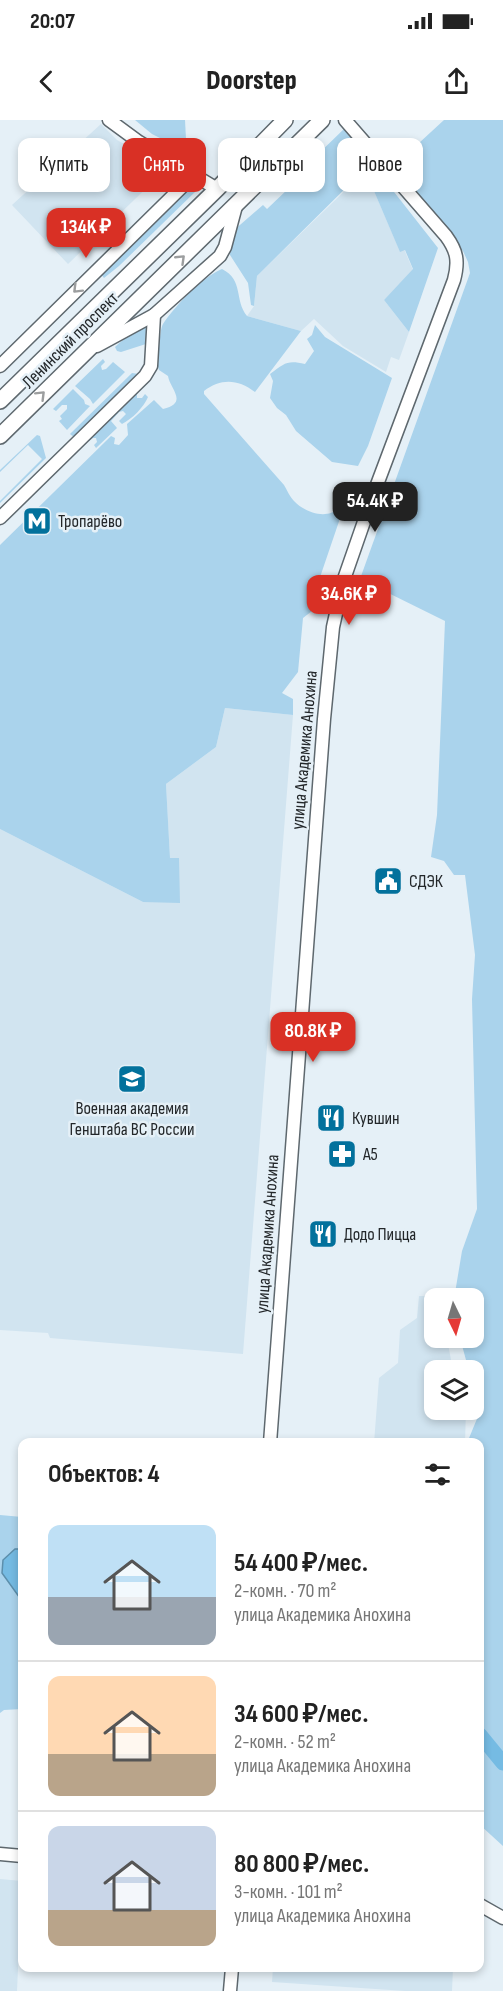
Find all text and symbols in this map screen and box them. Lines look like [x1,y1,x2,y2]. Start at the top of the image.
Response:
text: 20:07 [30,8,75,35]
icon: back [30,65,63,98]
text: Doorstep [206,65,297,97]
icon: share [440,65,473,98]
chip: Купить [18,138,110,192]
chip: Снять [122,138,206,192]
chip: Фильтры [218,138,325,192]
chip: Новое [337,138,423,192]
pin: 134K ₽ [37,208,135,259]
text: 134K ₽ [61,215,111,239]
one-way arrow [174,255,185,266]
one-way arrow [74,282,85,293]
street label: Ленинский проспект [18,288,123,393]
one-way arrow [34,392,45,403]
pin: 54.4K ₽ [320,482,430,533]
text: 54.4K ₽ [347,489,403,513]
metro station icon: Тропарёво [21,505,53,537]
place label: Тропарёво [58,511,122,532]
pin: 34.6K ₽ [294,575,404,626]
text: 34.6K ₽ [321,582,377,606]
street label: улица Академика Анохина [287,670,322,830]
public building icon: СДЭК [372,865,404,897]
place label: СДЭК [409,871,444,892]
pin: 80.8K ₽ [258,1012,368,1063]
text: 80.8K ₽ [284,1019,342,1043]
school or university icon: Военная академия Генштаба ВС России [116,1063,148,1095]
place label: Военная академия Генштаба ВС России [69,1098,195,1140]
restaurant icon: Кувшин [315,1102,347,1134]
place label: Кувшин [352,1108,400,1129]
pharmacy icon: А5 [326,1138,358,1170]
place label: А5 [362,1144,378,1165]
street label: улица Академика Анохина [251,1154,284,1314]
restaurant icon: Додо Пицца [307,1218,339,1250]
place label: Додо Пицца [344,1224,416,1245]
north arrow [424,1288,484,1348]
map controls [424,1288,484,1420]
button: layers [424,1360,484,1420]
icon: filters [421,1458,454,1491]
text: Объектов: 4 [48,1459,160,1490]
text: 54 400 ₽/мес. [234,1548,368,1579]
icon: home [96,1549,168,1621]
text: 2-комн. · 70 m² [234,1579,337,1603]
text: улица Академика Анохина [234,1603,411,1627]
text: 34 600 ₽/мес. [234,1699,368,1730]
icon: home [96,1700,168,1772]
text: 2-комн. · 52 m² [234,1730,336,1754]
text: улица Академика Анохина [234,1754,411,1778]
text: 80 800 ₽/мес. [234,1849,369,1880]
icon: home [96,1850,168,1922]
text: 3-комн. · 101 m² [234,1880,343,1904]
text: улица Академика Анохина [234,1904,411,1928]

